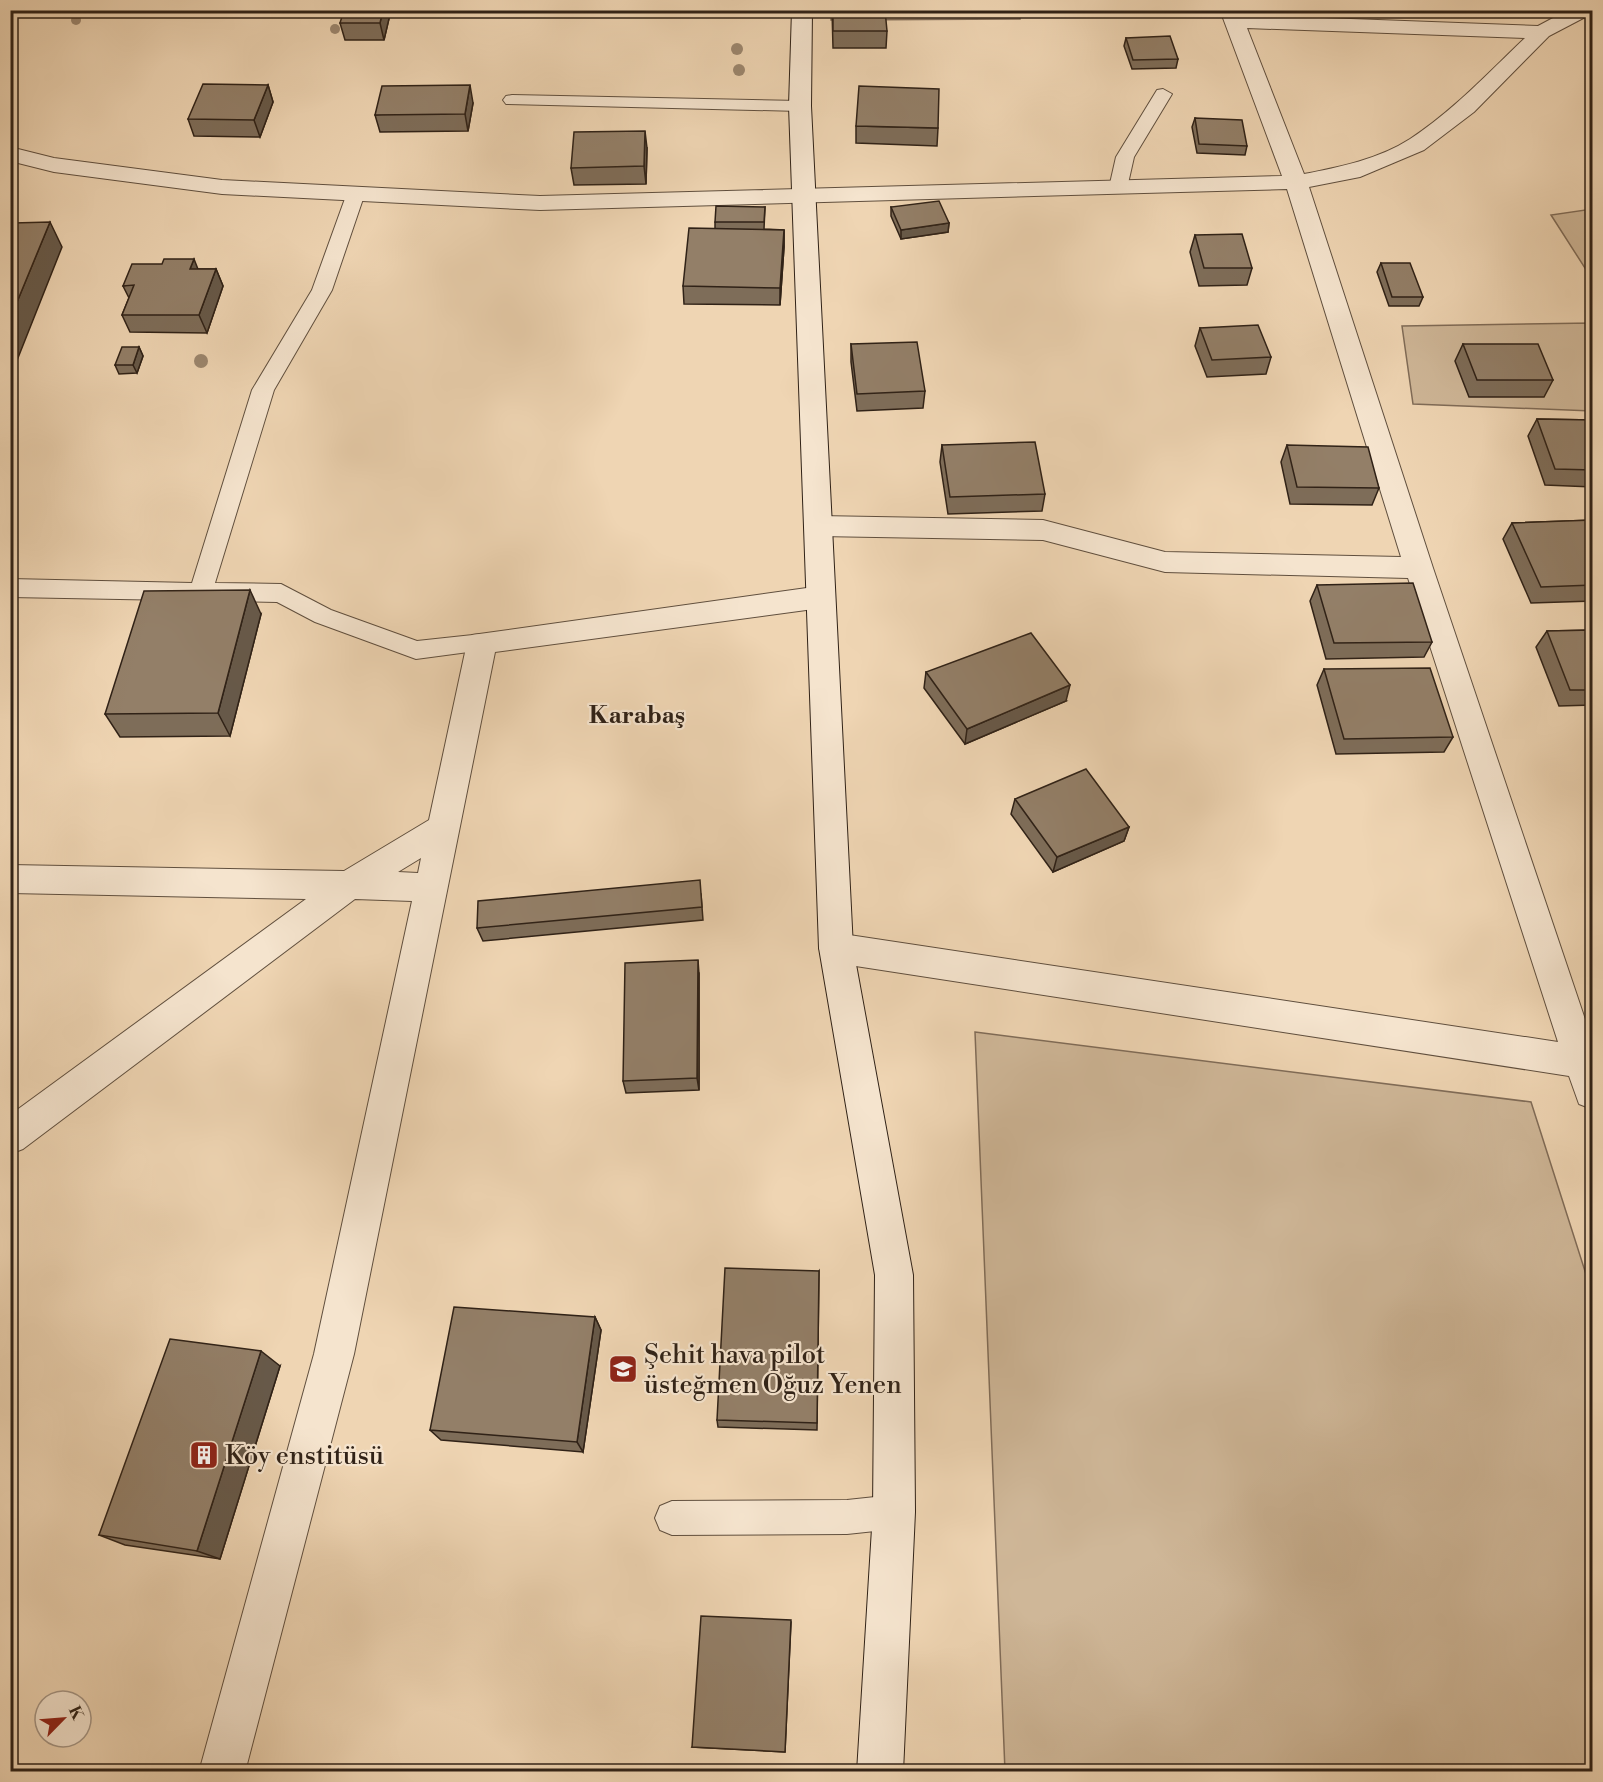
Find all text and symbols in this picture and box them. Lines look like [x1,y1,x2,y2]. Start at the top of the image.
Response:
district label: Karabaş [589,701,685,731]
place label: Şehit hava pilot üsteğmen Oğuz Yenen [644,1339,902,1401]
school or university icon: Şehit hava pilot üsteğmen Oğuz Yenen [607,1353,639,1385]
building icon: Köy enstitüsü [188,1439,220,1471]
place label: Köy enstitüsü [225,1440,384,1472]
north arrow [33,1689,93,1749]
text: K [64,1703,88,1724]

